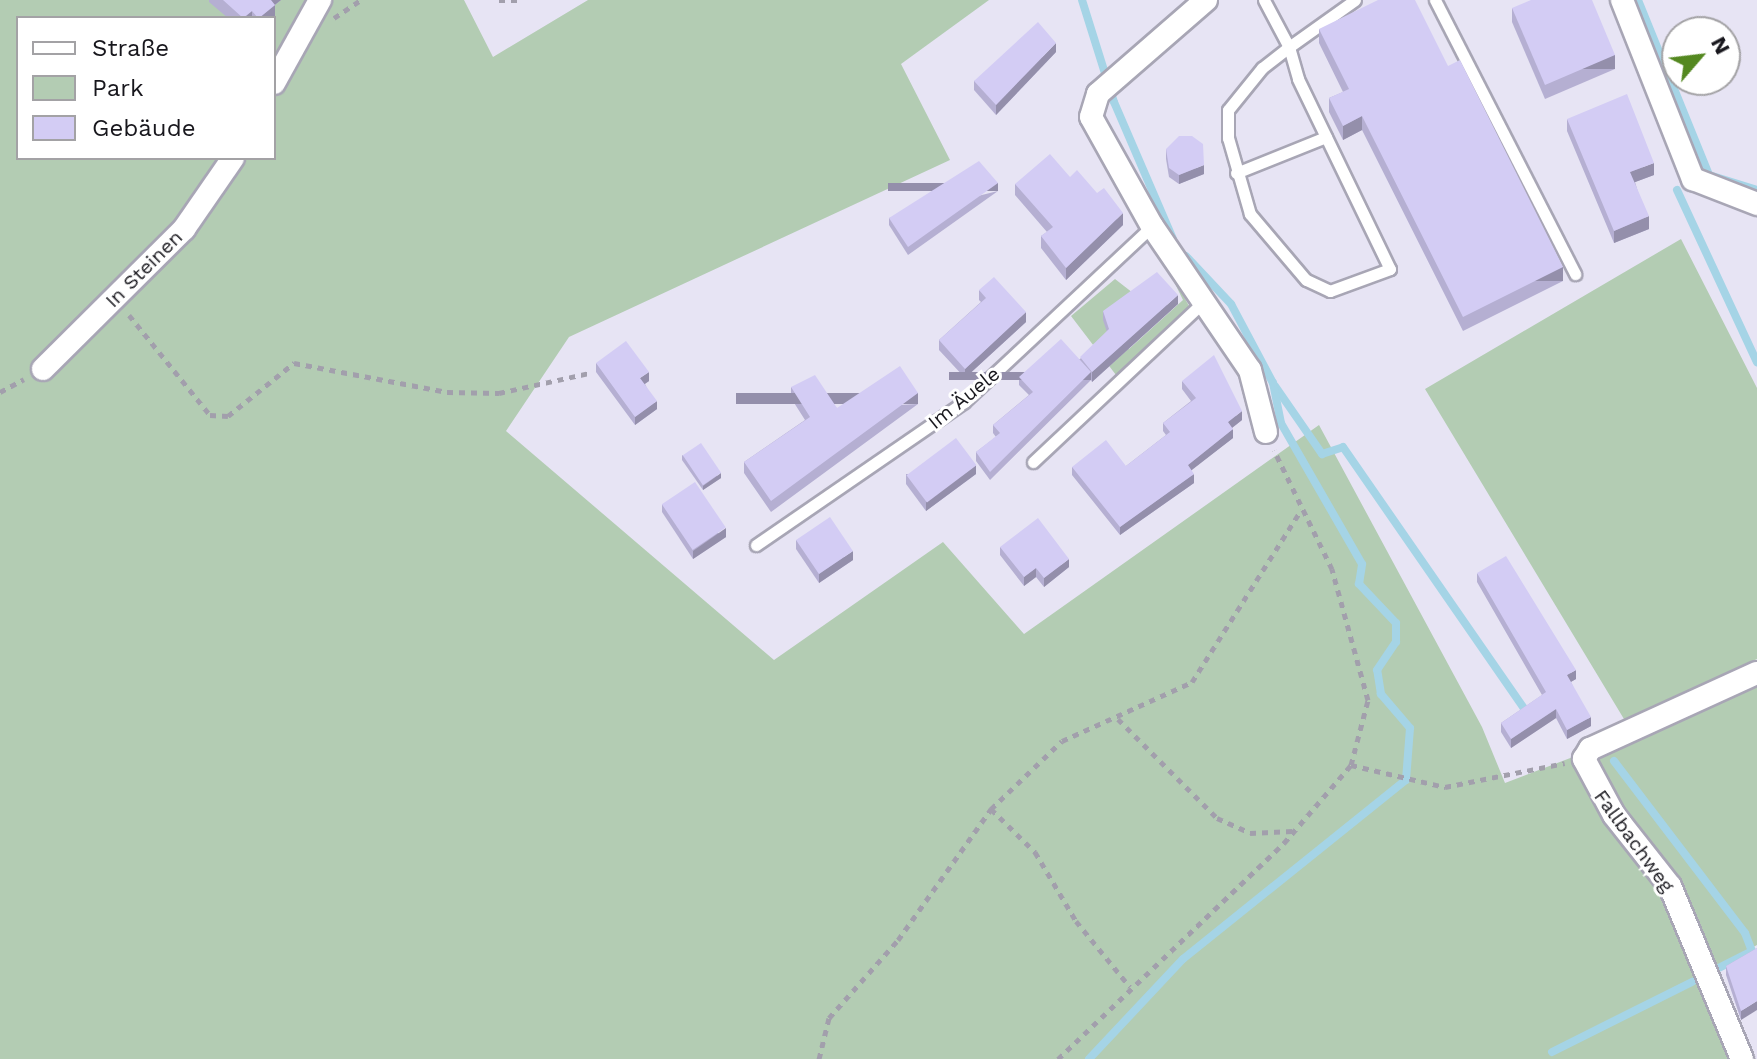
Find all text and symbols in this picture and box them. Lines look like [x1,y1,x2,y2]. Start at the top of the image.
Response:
legend [16,16,276,160]
north arrow [1661,16,1741,96]
text: N [1706,32,1736,59]
text: Straße [92,34,169,62]
text: Park [92,74,144,102]
text: Gebäude [92,114,196,142]
street label: In Steinen [100,225,188,313]
street label: Im Äuele [923,362,1005,434]
street label: Fallbachweg [1589,785,1679,897]

